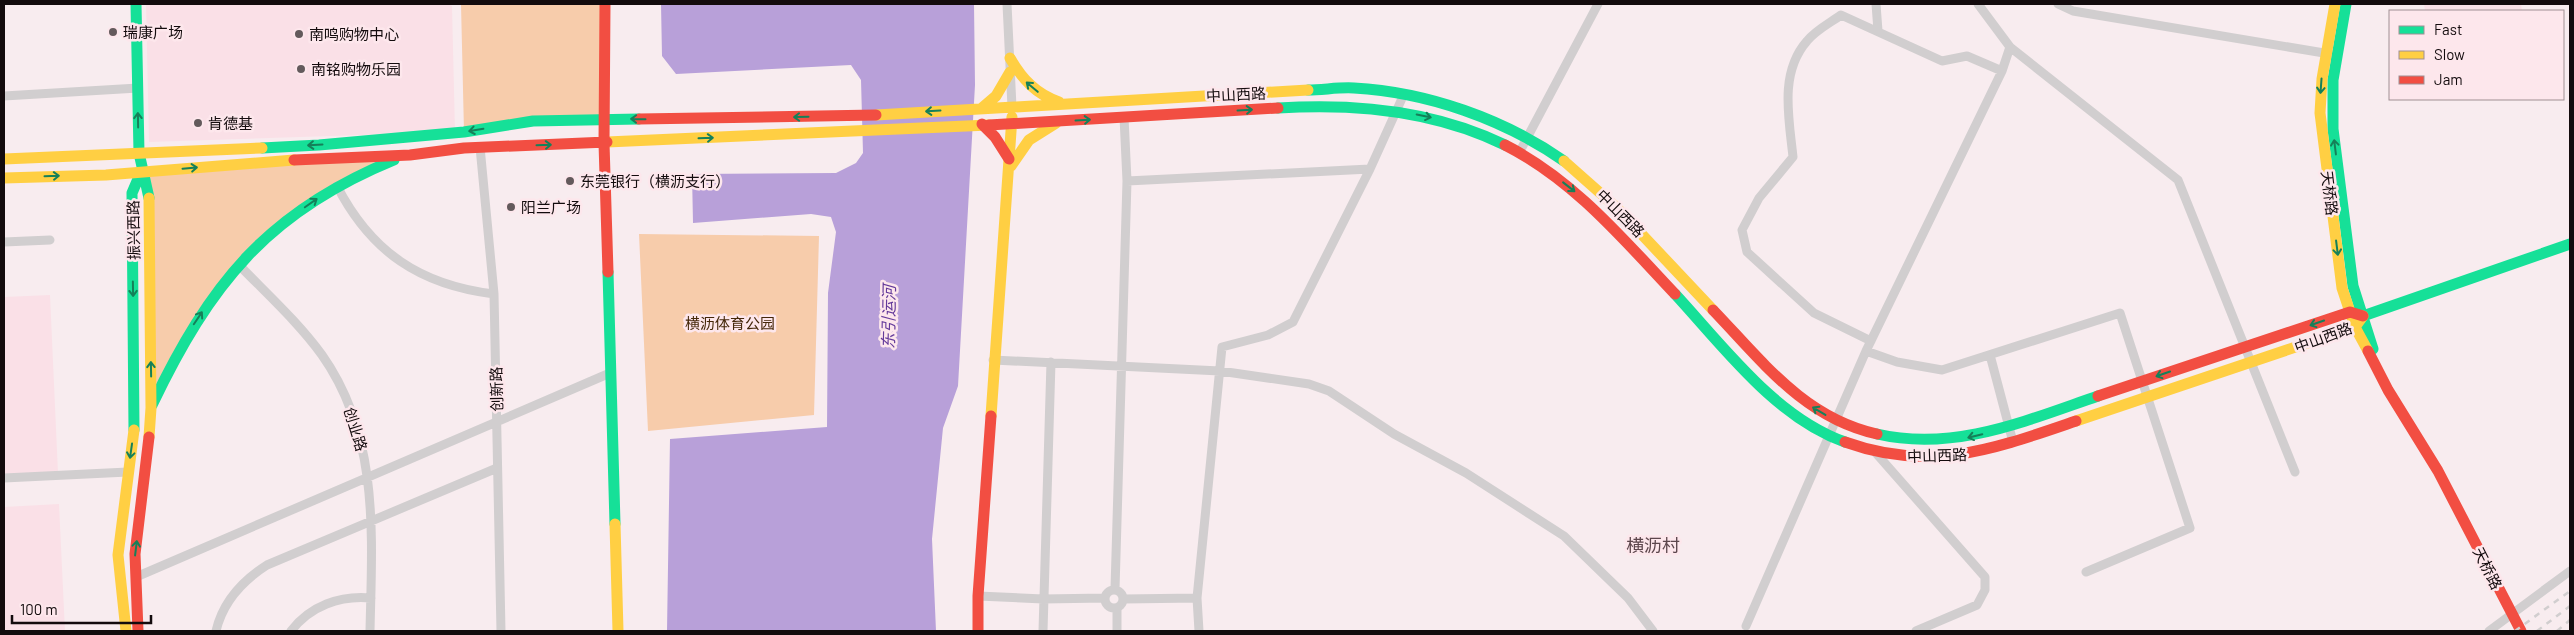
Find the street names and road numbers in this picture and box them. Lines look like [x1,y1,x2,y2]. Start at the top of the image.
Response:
street label: 中山西路 [1206,83,1266,105]
street label: 天桥路 [2318,170,2342,216]
street label: 中山西路 [1593,185,1649,241]
street label: 振兴西路 [123,200,143,260]
street label: 中山西路 [2292,318,2354,356]
street label: 创新路 [487,366,505,412]
street label: 创业路 [341,405,371,453]
street label: 中山西路 [1907,445,1967,465]
street label: 天桥路 [2470,544,2506,592]

